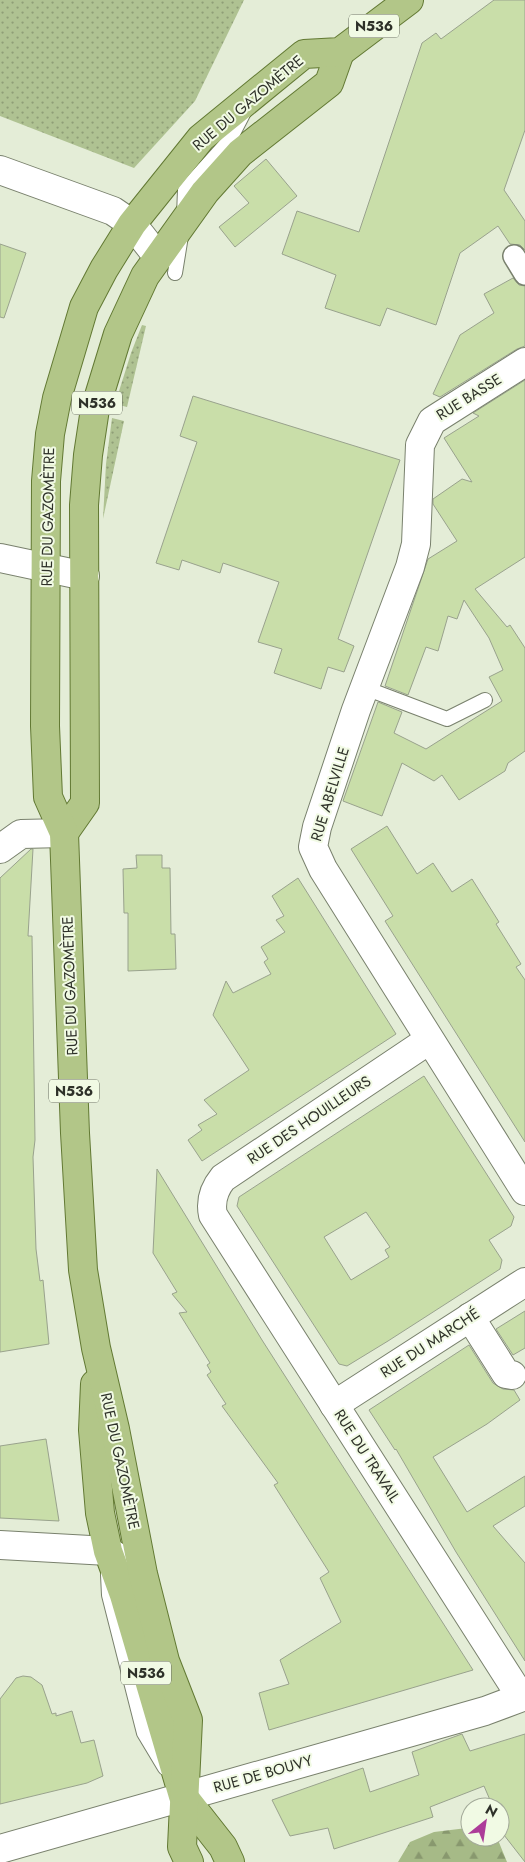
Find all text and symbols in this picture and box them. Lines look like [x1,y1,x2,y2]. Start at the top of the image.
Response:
road number: N536 [349,15,399,38]
street label: RUE DU GAZOMÈTRE [188,50,308,156]
street label: RUE BASSE [432,368,506,426]
road number: N536 [72,392,122,414]
street label: RUE DU GAZOMÈTRE [36,447,60,587]
street label: RUE ABELVILLE [305,744,355,844]
street label: RUE DU GAZOMÈTRE [57,916,83,1056]
street label: RUE DES HOUILLEURS [243,1070,375,1170]
road number: N536 [49,1080,99,1102]
street label: RUE DU MARCHÉ [376,1303,484,1383]
street label: RUE DU GAZOMÈTRE [95,1391,145,1531]
street label: RUE DU TRAVAIL [329,1405,406,1507]
road number: N536 [121,1662,171,1685]
street label: RUE DE BOUVY [211,1749,316,1799]
north arrow [460,1797,510,1847]
text: N [482,1799,501,1822]

